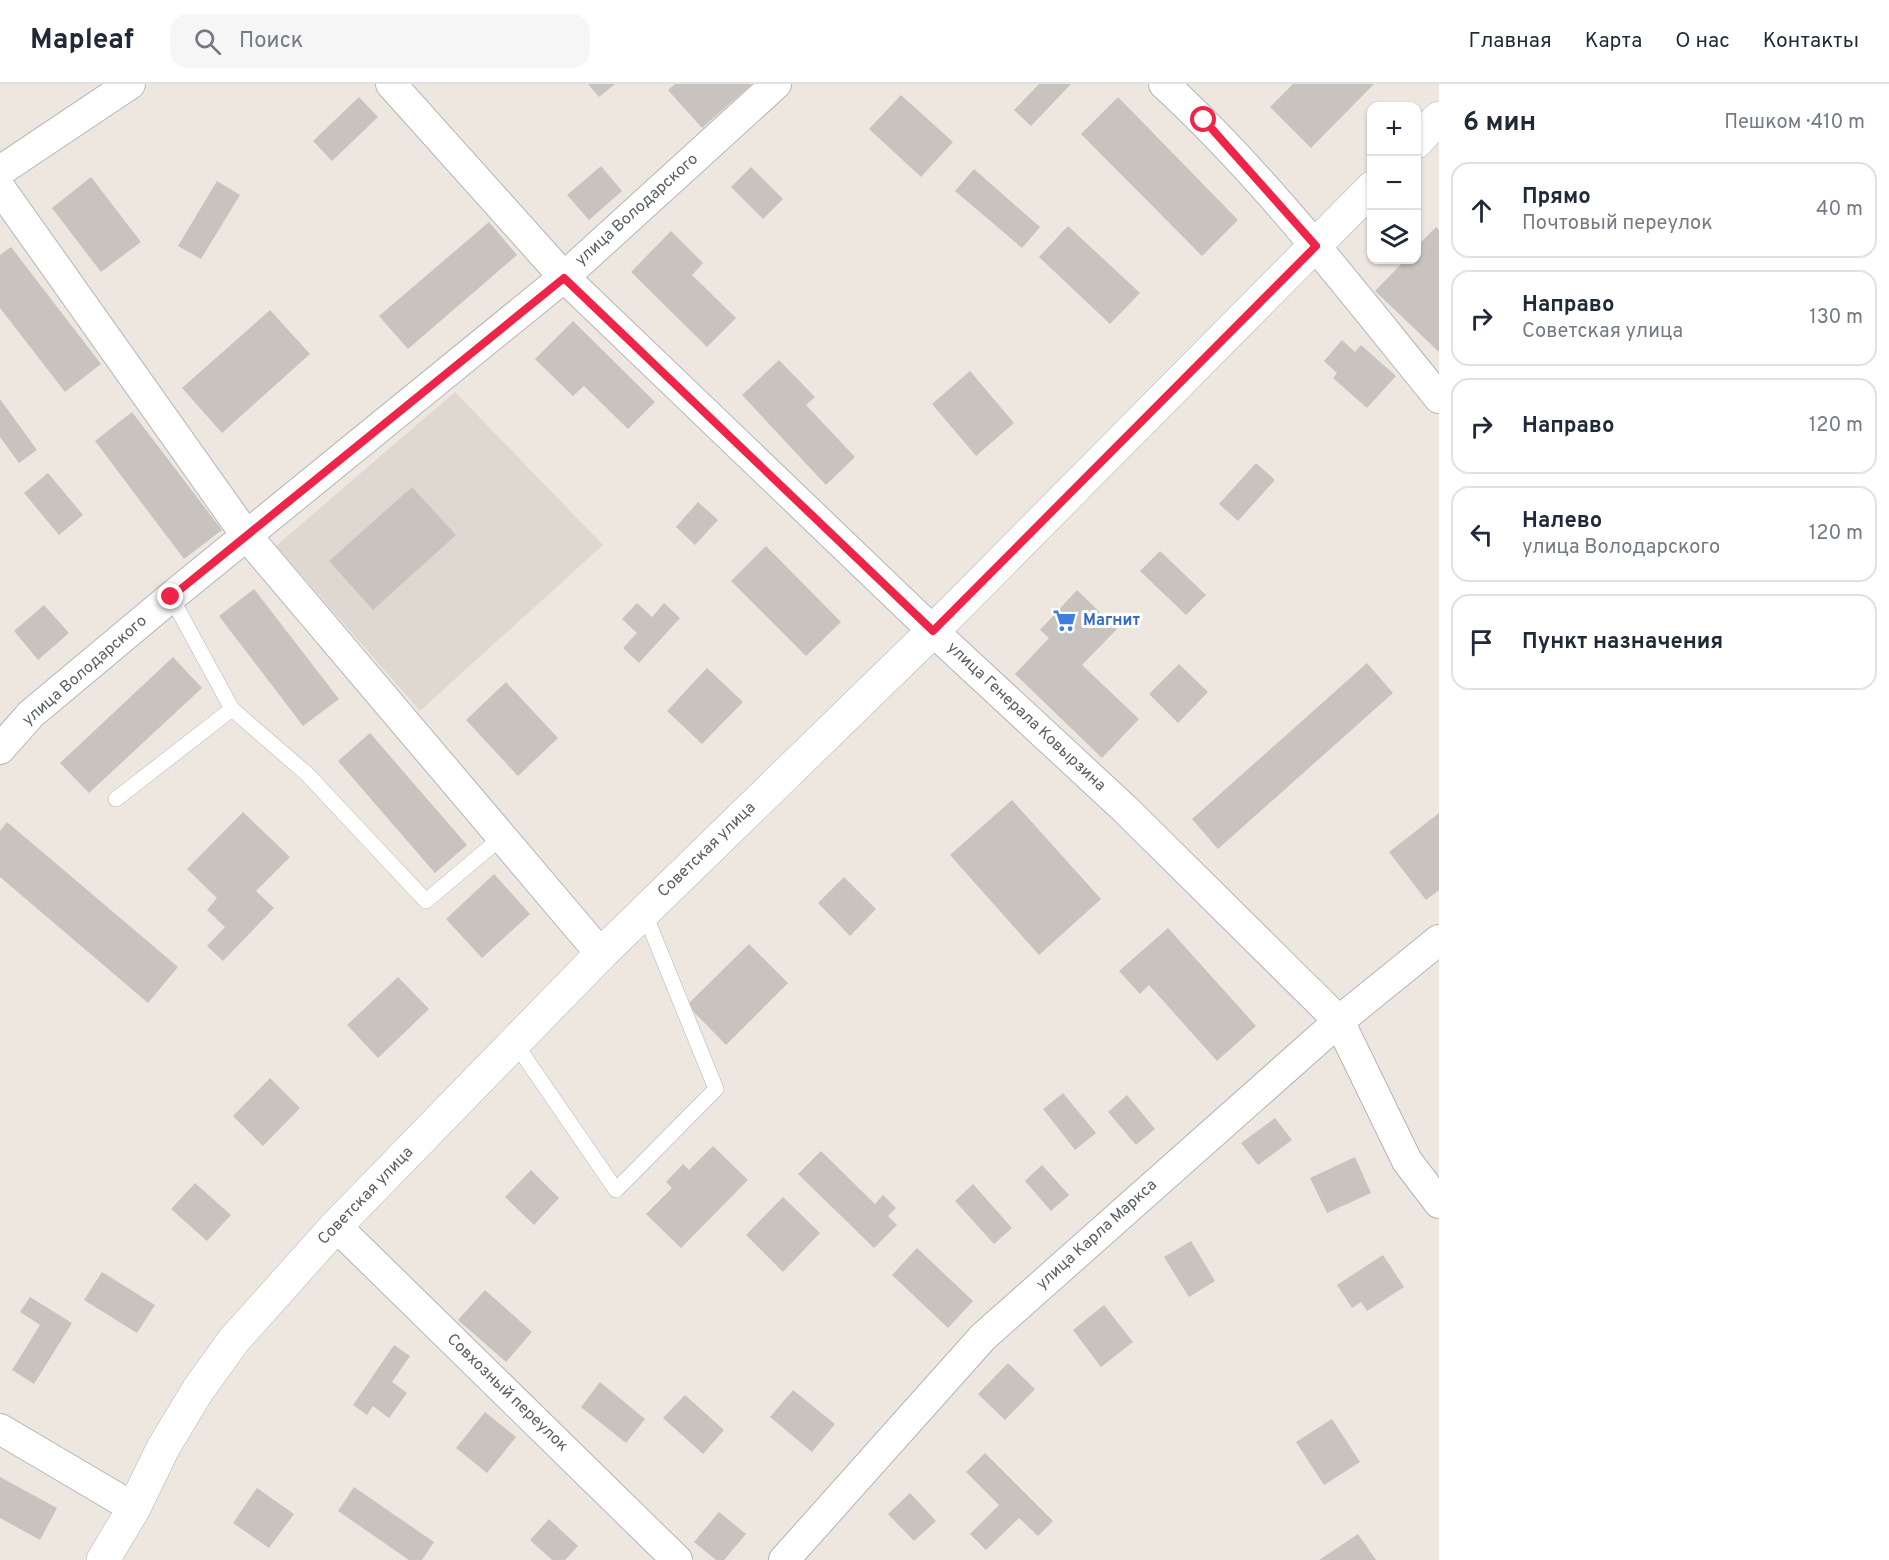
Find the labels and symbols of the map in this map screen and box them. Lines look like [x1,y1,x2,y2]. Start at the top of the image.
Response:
route start [1190,106,1216,132]
street label: улица Володарского [571,149,703,270]
route end [157,583,183,609]
supermarket icon: Магнит [1052,608,1078,634]
street label: улица Володарского [19,611,151,731]
place label: Магнит [1083,611,1140,631]
street label: улица Генерала Ковырзина [942,638,1110,796]
street label: Советская улица [654,798,760,902]
street label: Советская улица [314,1143,418,1249]
street label: улица Карла Маркса [1033,1176,1161,1294]
street label: Совхозный переулок [442,1330,572,1456]

